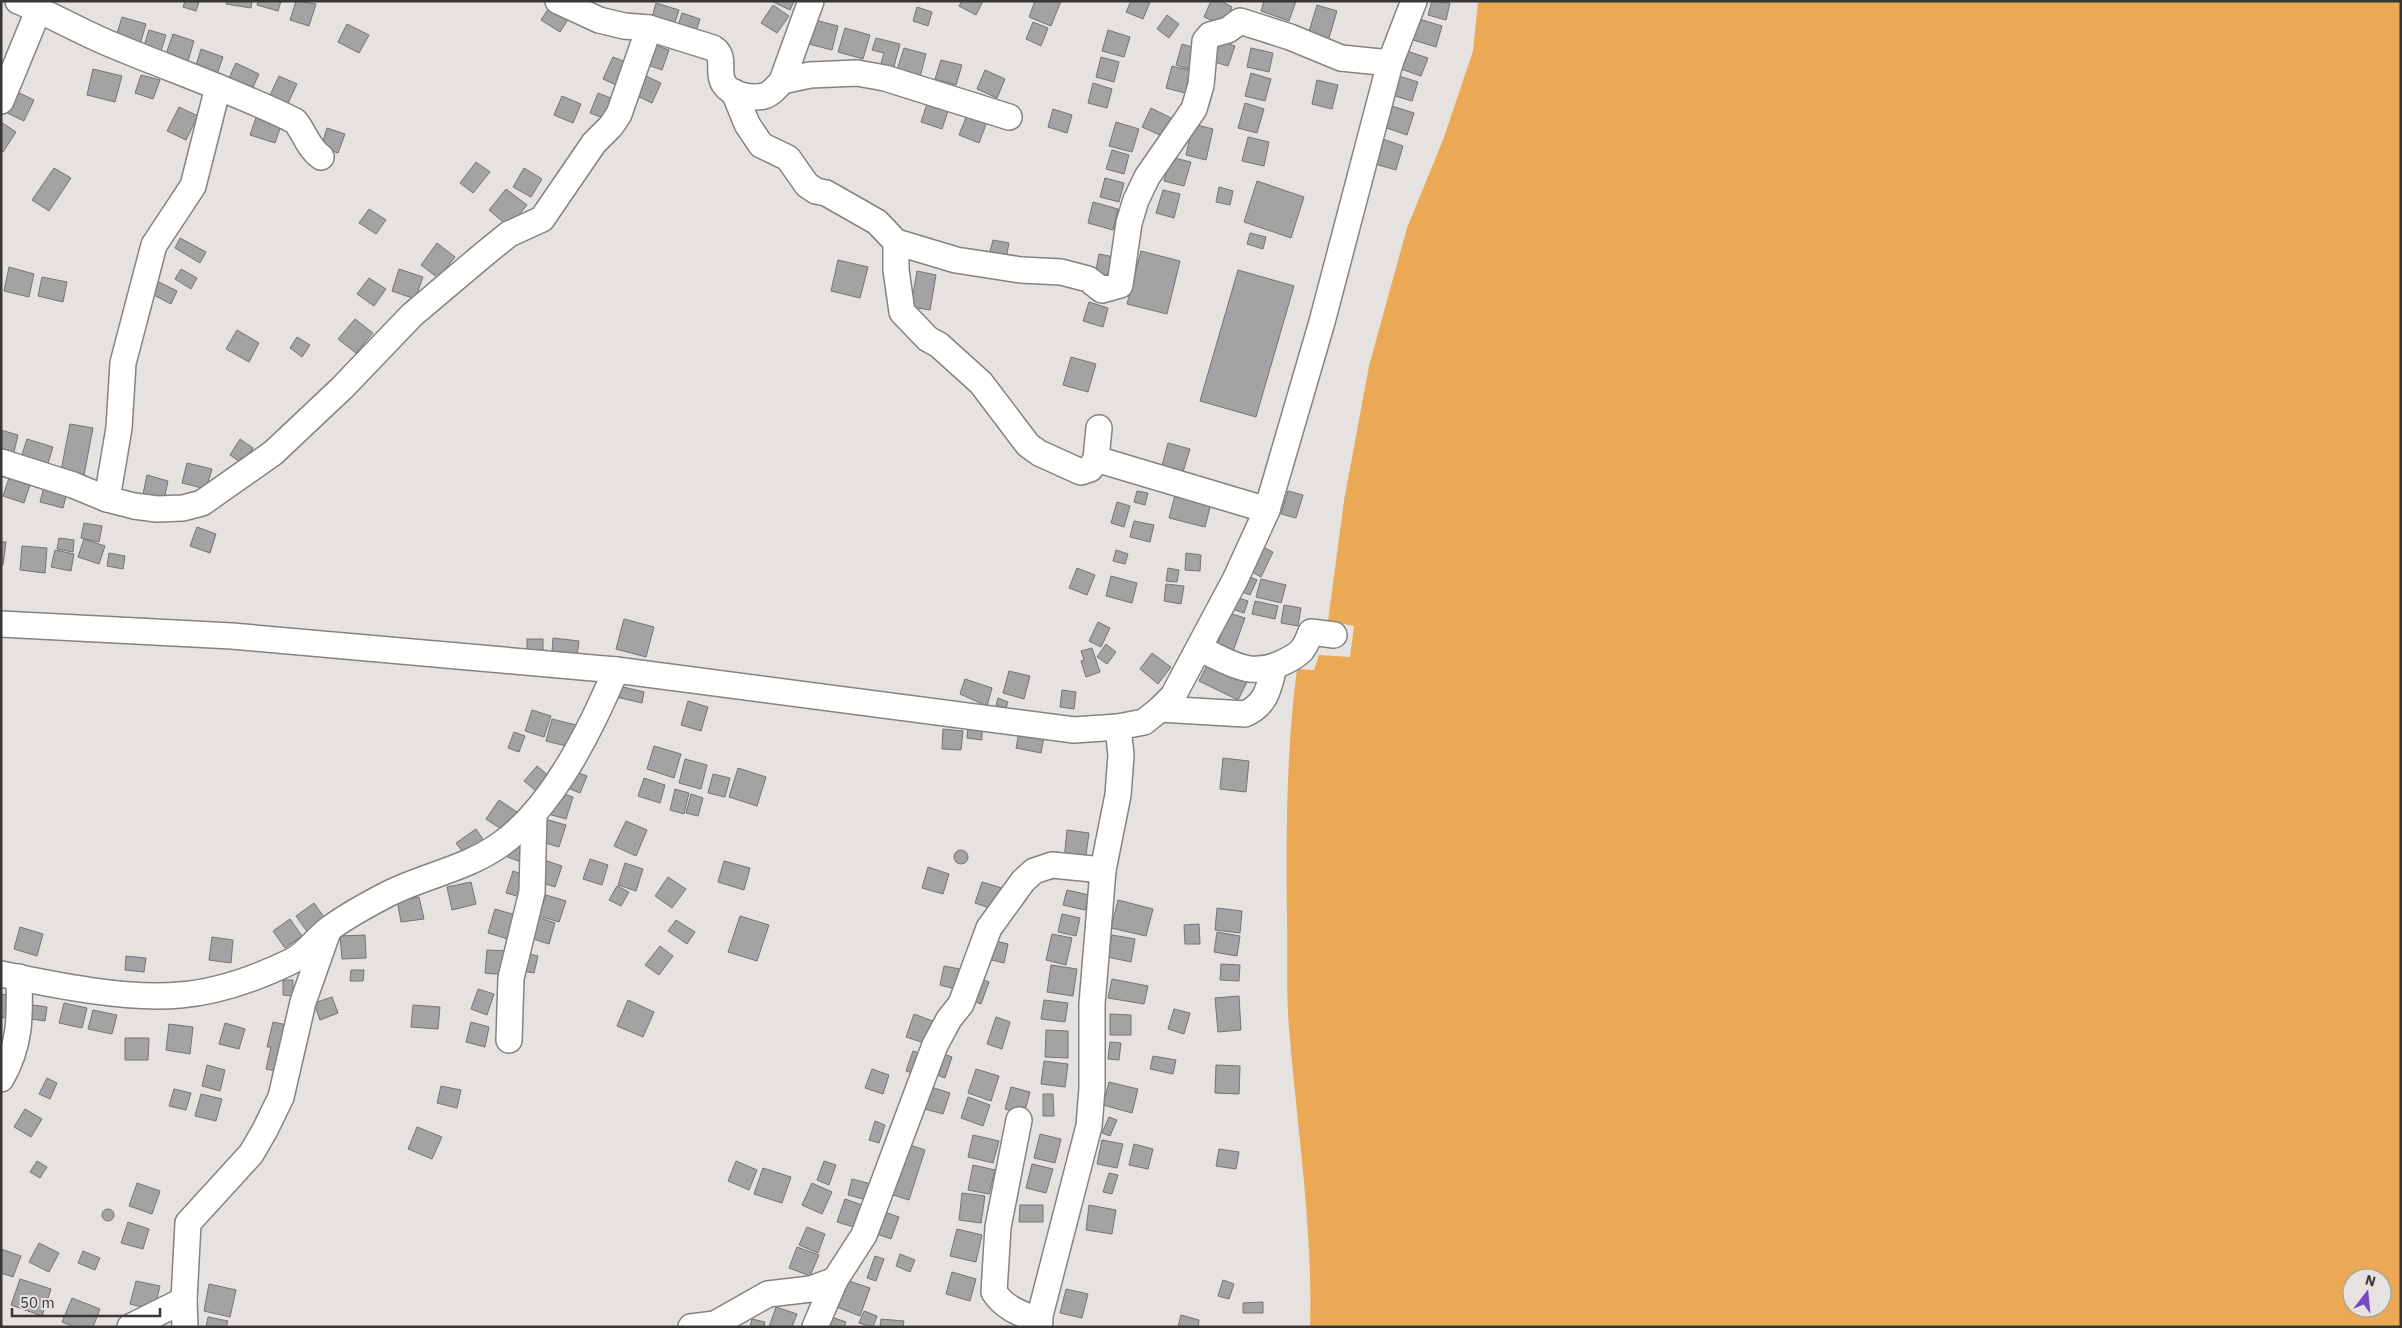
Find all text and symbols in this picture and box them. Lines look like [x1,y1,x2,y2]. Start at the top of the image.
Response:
north arrow [2342,1268,2392,1318]
text: N [2363,1270,2378,1291]
scale bar [12,1286,160,1318]
text: 50 m [20,1293,55,1312]

